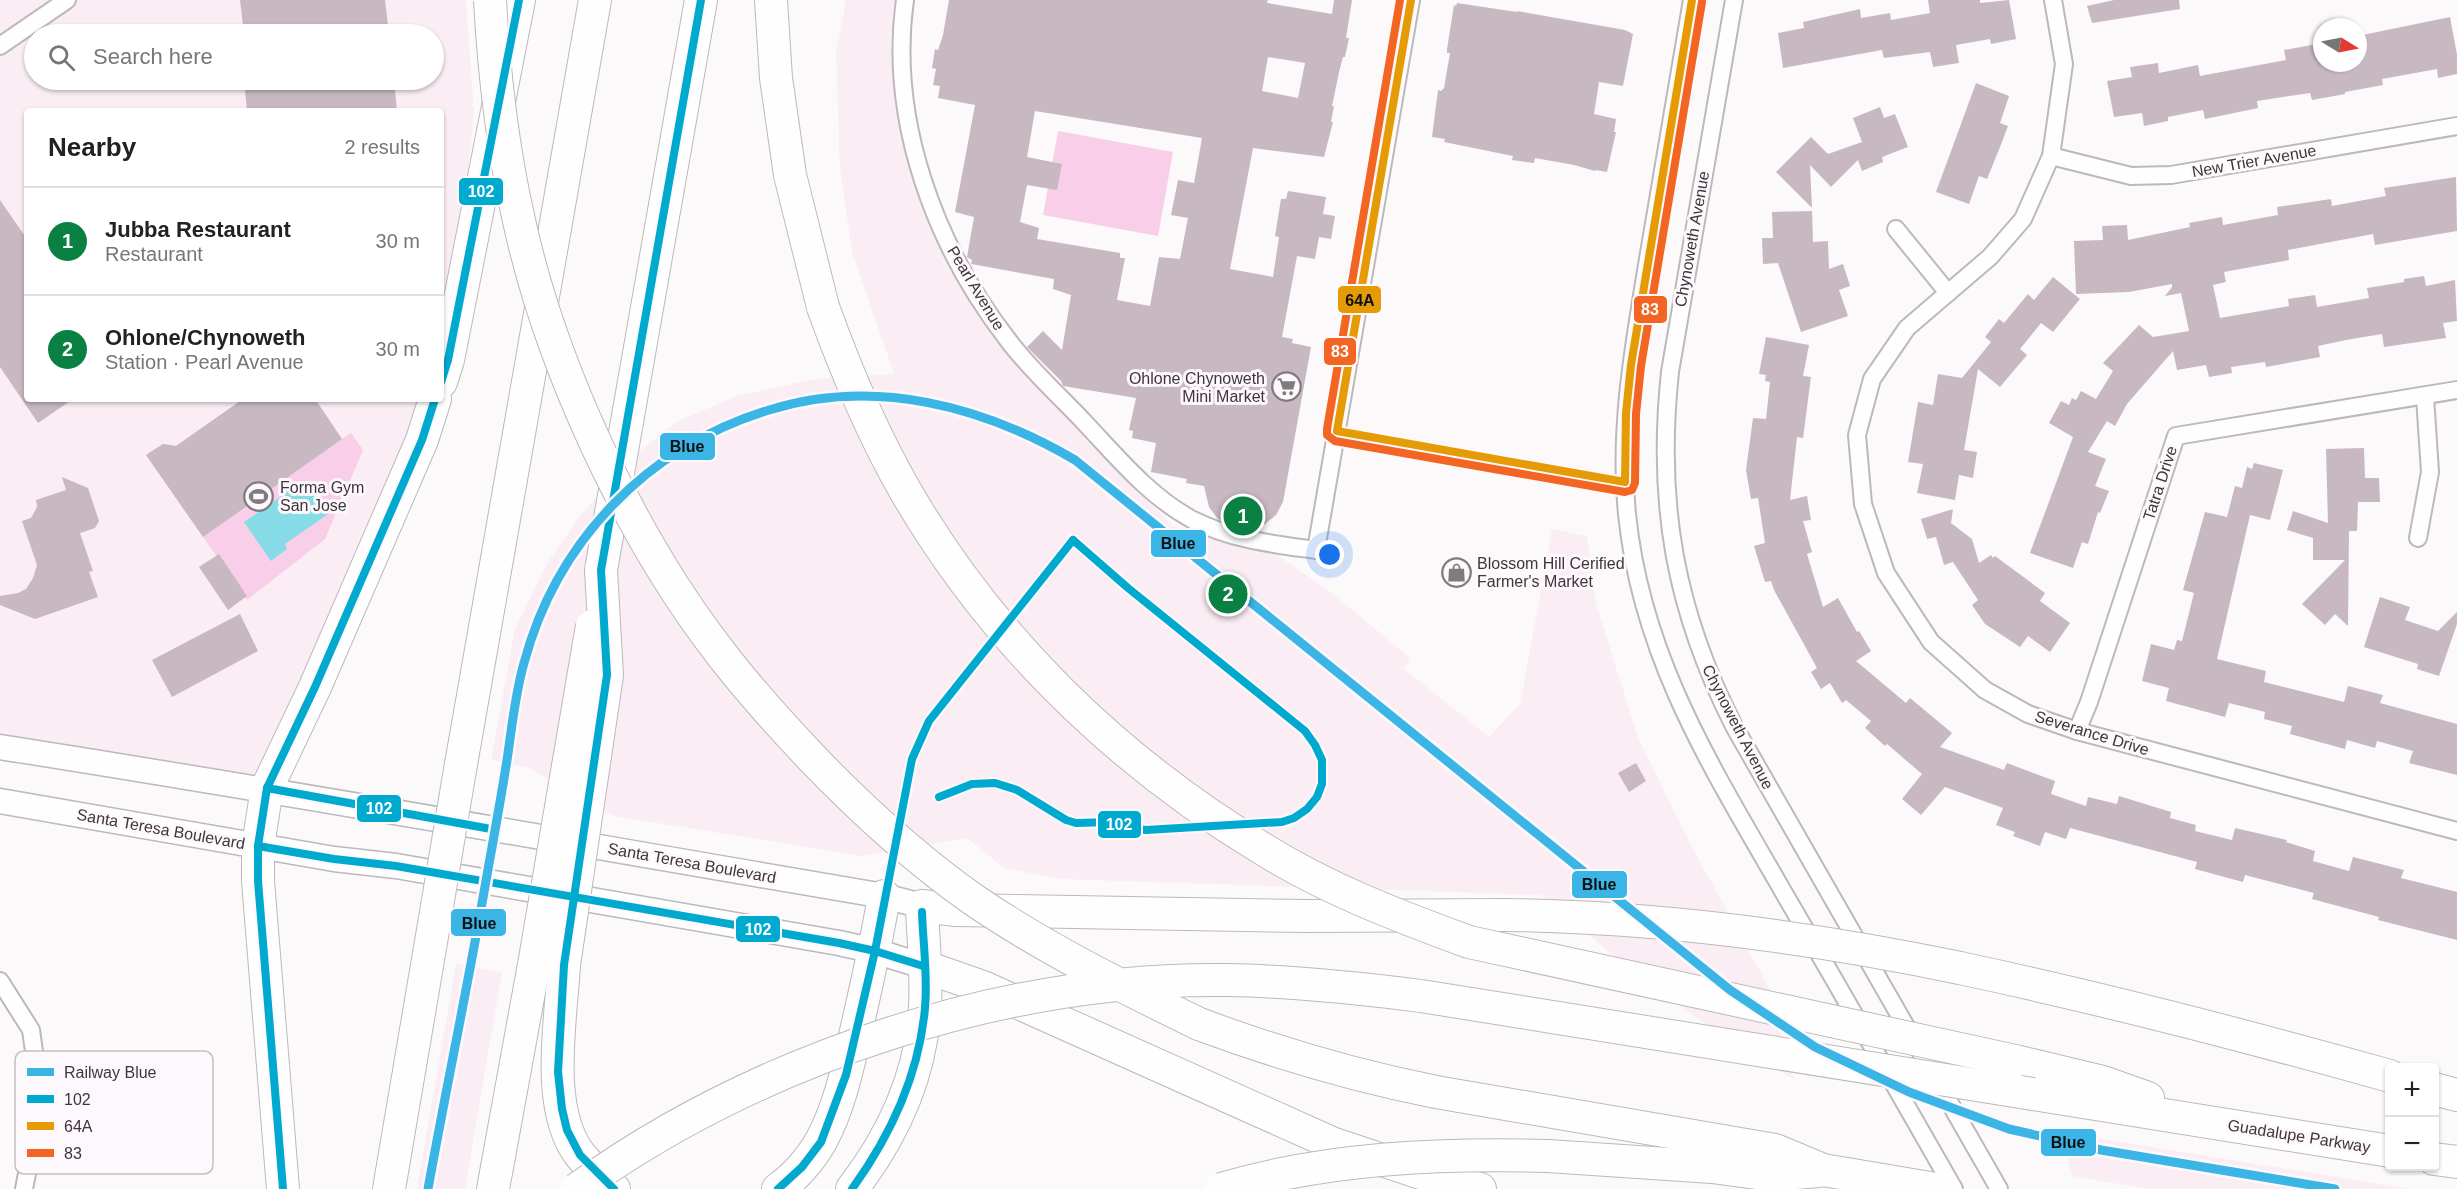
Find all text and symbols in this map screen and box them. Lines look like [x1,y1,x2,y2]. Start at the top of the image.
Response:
north arrow [2313,18,2367,72]
search box [24,24,444,90]
icon: search [45,41,78,74]
text: Search here [93,44,213,69]
text: Nearby [48,132,136,162]
text: 2 results [344,136,420,158]
street label: New Trier Avenue [2190,142,2318,180]
street label: Chynoweth Avenue [1672,170,1712,308]
line badge: 102 [458,177,504,206]
text: 102 [468,183,494,200]
text: Jubba Restaurant [105,217,291,242]
text: 1 [62,230,73,252]
text: 30 m [376,230,420,252]
text: Restaurant [105,243,203,265]
street label: Pearl Avenue [944,243,1008,333]
line badge: 64A [1337,285,1382,314]
text: 64A [1345,292,1375,309]
line badge: 83 [1633,295,1668,324]
text: 83 [1641,301,1659,318]
text: Ohlone/Chynoweth [105,325,305,350]
line badge: 83 [1323,337,1357,366]
text: 2 [62,338,73,360]
text: 30 m [376,338,420,360]
text: 83 [1331,343,1349,360]
text: Station · Pearl Avenue [105,351,304,373]
place label: Ohlone Chynoweth Mini Market [1129,370,1266,405]
supermarket icon: Ohlone Chynoweth Mini Market [1270,371,1302,403]
line badge: Blue [659,432,716,461]
text: Blue [670,438,704,455]
street label: Tatra Drive [2140,443,2180,522]
place label: Forma Gym San Jose [280,479,364,514]
sports icon: Forma Gym San Jose [243,480,275,512]
pin: 1 [1224,494,1262,538]
line badge: Blue [1150,529,1207,558]
text: Blue [1161,535,1195,552]
your location [1315,540,1344,569]
place label: Blossom Hill Cerified Farmer's Market [1477,555,1625,590]
shop icon: Blossom Hill Cerified Farmer's Market [1440,556,1472,588]
pin: 2 [1208,572,1248,616]
street label: Chynoweth Avenue [1699,662,1777,792]
street label: Severance Drive [2033,708,2151,758]
line badge: 102 [356,794,402,823]
text: 102 [366,800,392,817]
street label: Santa Teresa Boulevard [76,806,246,852]
line badge: 102 [1097,810,1142,839]
text: 102 [1106,816,1132,833]
street label: Santa Teresa Boulevard [607,840,777,886]
line badge: Blue [1571,870,1628,899]
text: Blue [1582,876,1616,893]
line badge: Blue [450,908,507,937]
text: Blue [462,915,496,932]
line badge: 102 [735,915,781,943]
text: 102 [745,921,771,938]
legend [15,1051,213,1174]
map controls [2385,1063,2439,1171]
button: + [2385,1063,2439,1117]
text: Railway Blue [64,1064,157,1081]
text: 102 [64,1091,91,1108]
street label: Guadalupe Parkway [2227,1116,2371,1156]
button: − [2385,1117,2439,1171]
text: 64A [64,1118,93,1135]
line badge: Blue [2040,1128,2097,1157]
text: Blue [2051,1134,2085,1151]
text: 83 [64,1145,82,1162]

